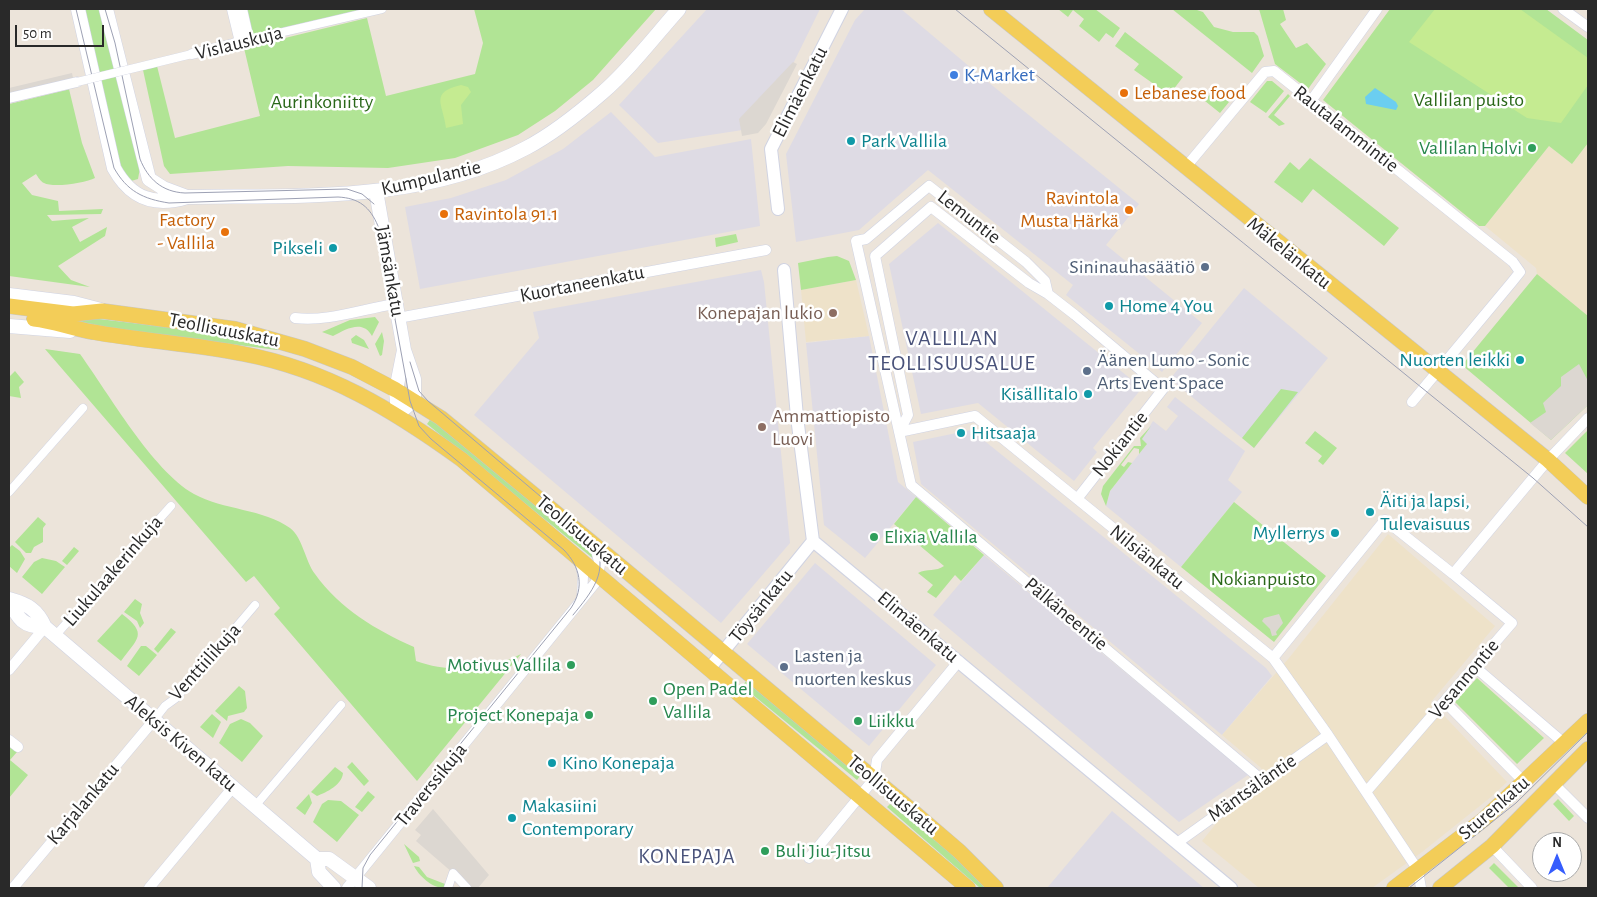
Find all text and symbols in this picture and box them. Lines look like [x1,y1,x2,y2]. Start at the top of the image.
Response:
scale bar [18,15,106,47]
street label: Vislauskuja [193,21,285,65]
text: 50 m [23,26,52,41]
street label: Elimäenkatu [767,43,833,141]
place label: K-Market [964,63,1035,87]
marker: K-Market [948,69,960,81]
street label: Rautalammintie [1289,80,1403,178]
place label: Lebanese food [1134,81,1246,105]
marker: Lebanese food [1118,87,1130,99]
park label: Vallilan puisto [1414,88,1524,112]
park label: Aurinkoniitty [271,90,373,114]
place label: Park Vallila [861,129,947,153]
marker: Park Vallila [845,135,857,147]
place label: Vallilan Holvi [1419,136,1522,160]
marker: Vallilan Holvi [1526,142,1538,154]
street label: Kumpulantie [379,155,483,201]
street label: Lemuntie [932,185,1006,249]
place label: Ravintola Musta Härkä [1020,186,1119,233]
place label: Ravintola 91.1 [454,202,558,226]
marker: Ravintola Musta Härkä [1123,204,1135,216]
place label: Factory - Vallila [157,208,215,255]
marker: Ravintola 91.1 [438,208,450,220]
street label: Mäkelänkatu [1242,212,1336,294]
street label: Jämsänkatu [370,224,410,318]
marker: Factory - Vallila [219,226,231,238]
place label: Pikseli [272,236,323,260]
marker: Pikseli [327,242,339,254]
place label: Sininauhasäätiö [1069,255,1195,279]
street label: Kuortaneenkatu [518,260,646,308]
marker: Sininauhasäätiö [1199,261,1211,273]
place label: Home 4 You [1119,294,1213,318]
marker: Home 4 You [1103,300,1115,312]
place label: Konepajan lukio [697,301,823,325]
marker: Konepajan lukio [827,307,839,319]
street label: Teollisuuskatu [167,308,281,352]
district label: VALLILAN TEOLLISUUSALUE [866,325,1038,376]
place label: Äänen Lumo - Sonic Arts Event Space [1097,348,1249,395]
place label: Nuorten leikki [1399,348,1510,372]
marker: Nuorten leikki [1514,354,1526,366]
marker: Äänen Lumo - Sonic Arts Event Space [1081,365,1093,377]
place label: Kisällitalo [1000,382,1078,406]
marker: Kisällitalo [1082,388,1094,400]
place label: Ammattiopisto Luovi [772,404,890,451]
street label: Nokiantie [1087,406,1153,482]
marker: Ammattiopisto Luovi [756,421,768,433]
place label: Hitsaaja [971,421,1036,445]
marker: Hitsaaja [955,427,967,439]
place label: Äiti ja lapsi, Tulevaisuus [1380,489,1470,536]
street label: Teollisuuskatu [531,490,633,580]
marker: Äiti ja lapsi, Tulevaisuus [1364,506,1376,518]
street label: Liukulaakerinkuja [58,510,168,632]
street label: Nilsiänkatu [1105,519,1189,595]
place label: Myllerrys [1253,521,1325,545]
place label: Elixia Vallila [884,525,978,549]
marker: Myllerrys [1329,527,1341,539]
marker: Elixia Vallila [868,531,880,543]
street label: Töysänkatu [724,564,798,648]
park label: Nokianpuisto [1211,567,1315,591]
street label: Pälkäneentie [1019,572,1113,656]
street label: Elimäenkatu [872,586,964,668]
street label: Venttiilikuja [164,618,246,706]
street label: Vesannontie [1424,634,1504,724]
place label: Lasten ja nuorten keskus [794,644,912,691]
place label: Motivus Vallila [447,653,561,677]
marker: Motivus Vallila [565,659,577,671]
marker: Lasten ja nuorten keskus [778,661,790,673]
place label: Open Padel Vallila [663,677,752,724]
street label: Aleksis Kiven katu [120,689,242,797]
marker: Open Padel Vallila [647,695,659,707]
place label: Project Konepaja [447,703,579,727]
marker: Project Konepaja [583,709,595,721]
place label: Liikku [868,709,914,733]
marker: Liikku [852,715,864,727]
street label: Traverssikuja [390,738,472,832]
street label: Mäntsäläntie [1203,749,1301,827]
street label: Teollisuuskatu [842,750,944,840]
place label: Kino Konepaja [562,751,675,775]
marker: Kino Konepaja [546,757,558,769]
street label: Karjalankatu [42,758,124,850]
street label: Sturenkatu [1454,771,1534,845]
place label: Makasiini Contemporary [522,794,634,841]
marker: Makasiini Contemporary [506,812,518,824]
north arrow [1532,832,1582,882]
text: N [1552,836,1562,850]
place label: Buli Jiu-Jitsu [775,839,871,863]
district label: KONEPAJA [637,844,737,870]
marker: Buli Jiu-Jitsu [759,845,771,857]

